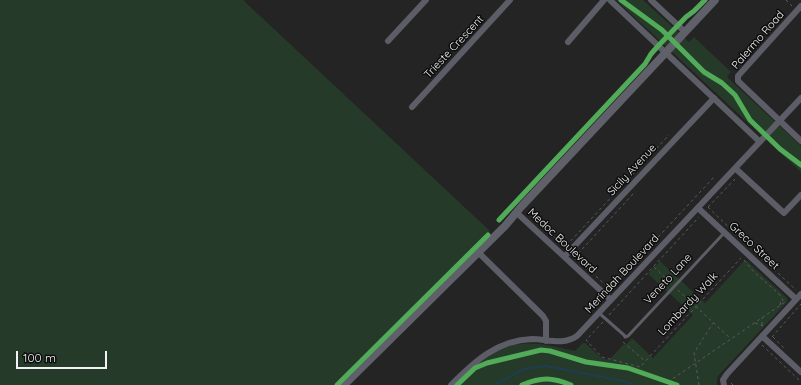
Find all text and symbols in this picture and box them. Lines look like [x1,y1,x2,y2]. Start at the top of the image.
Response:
street label: Palermo Road [729,8,787,72]
street label: Trieste Crescent [421,13,487,81]
street label: Sicily Avenue [605,141,659,199]
street label: Medoc Boulevard [525,206,599,276]
street label: Greco Street [726,220,782,272]
street label: Merindah Boulevard [582,232,662,316]
street label: Veneto Lane [641,251,695,307]
street label: Lombardy Walk [655,270,721,338]
scale bar [18,343,109,369]
text: 100 m [23,350,56,365]

